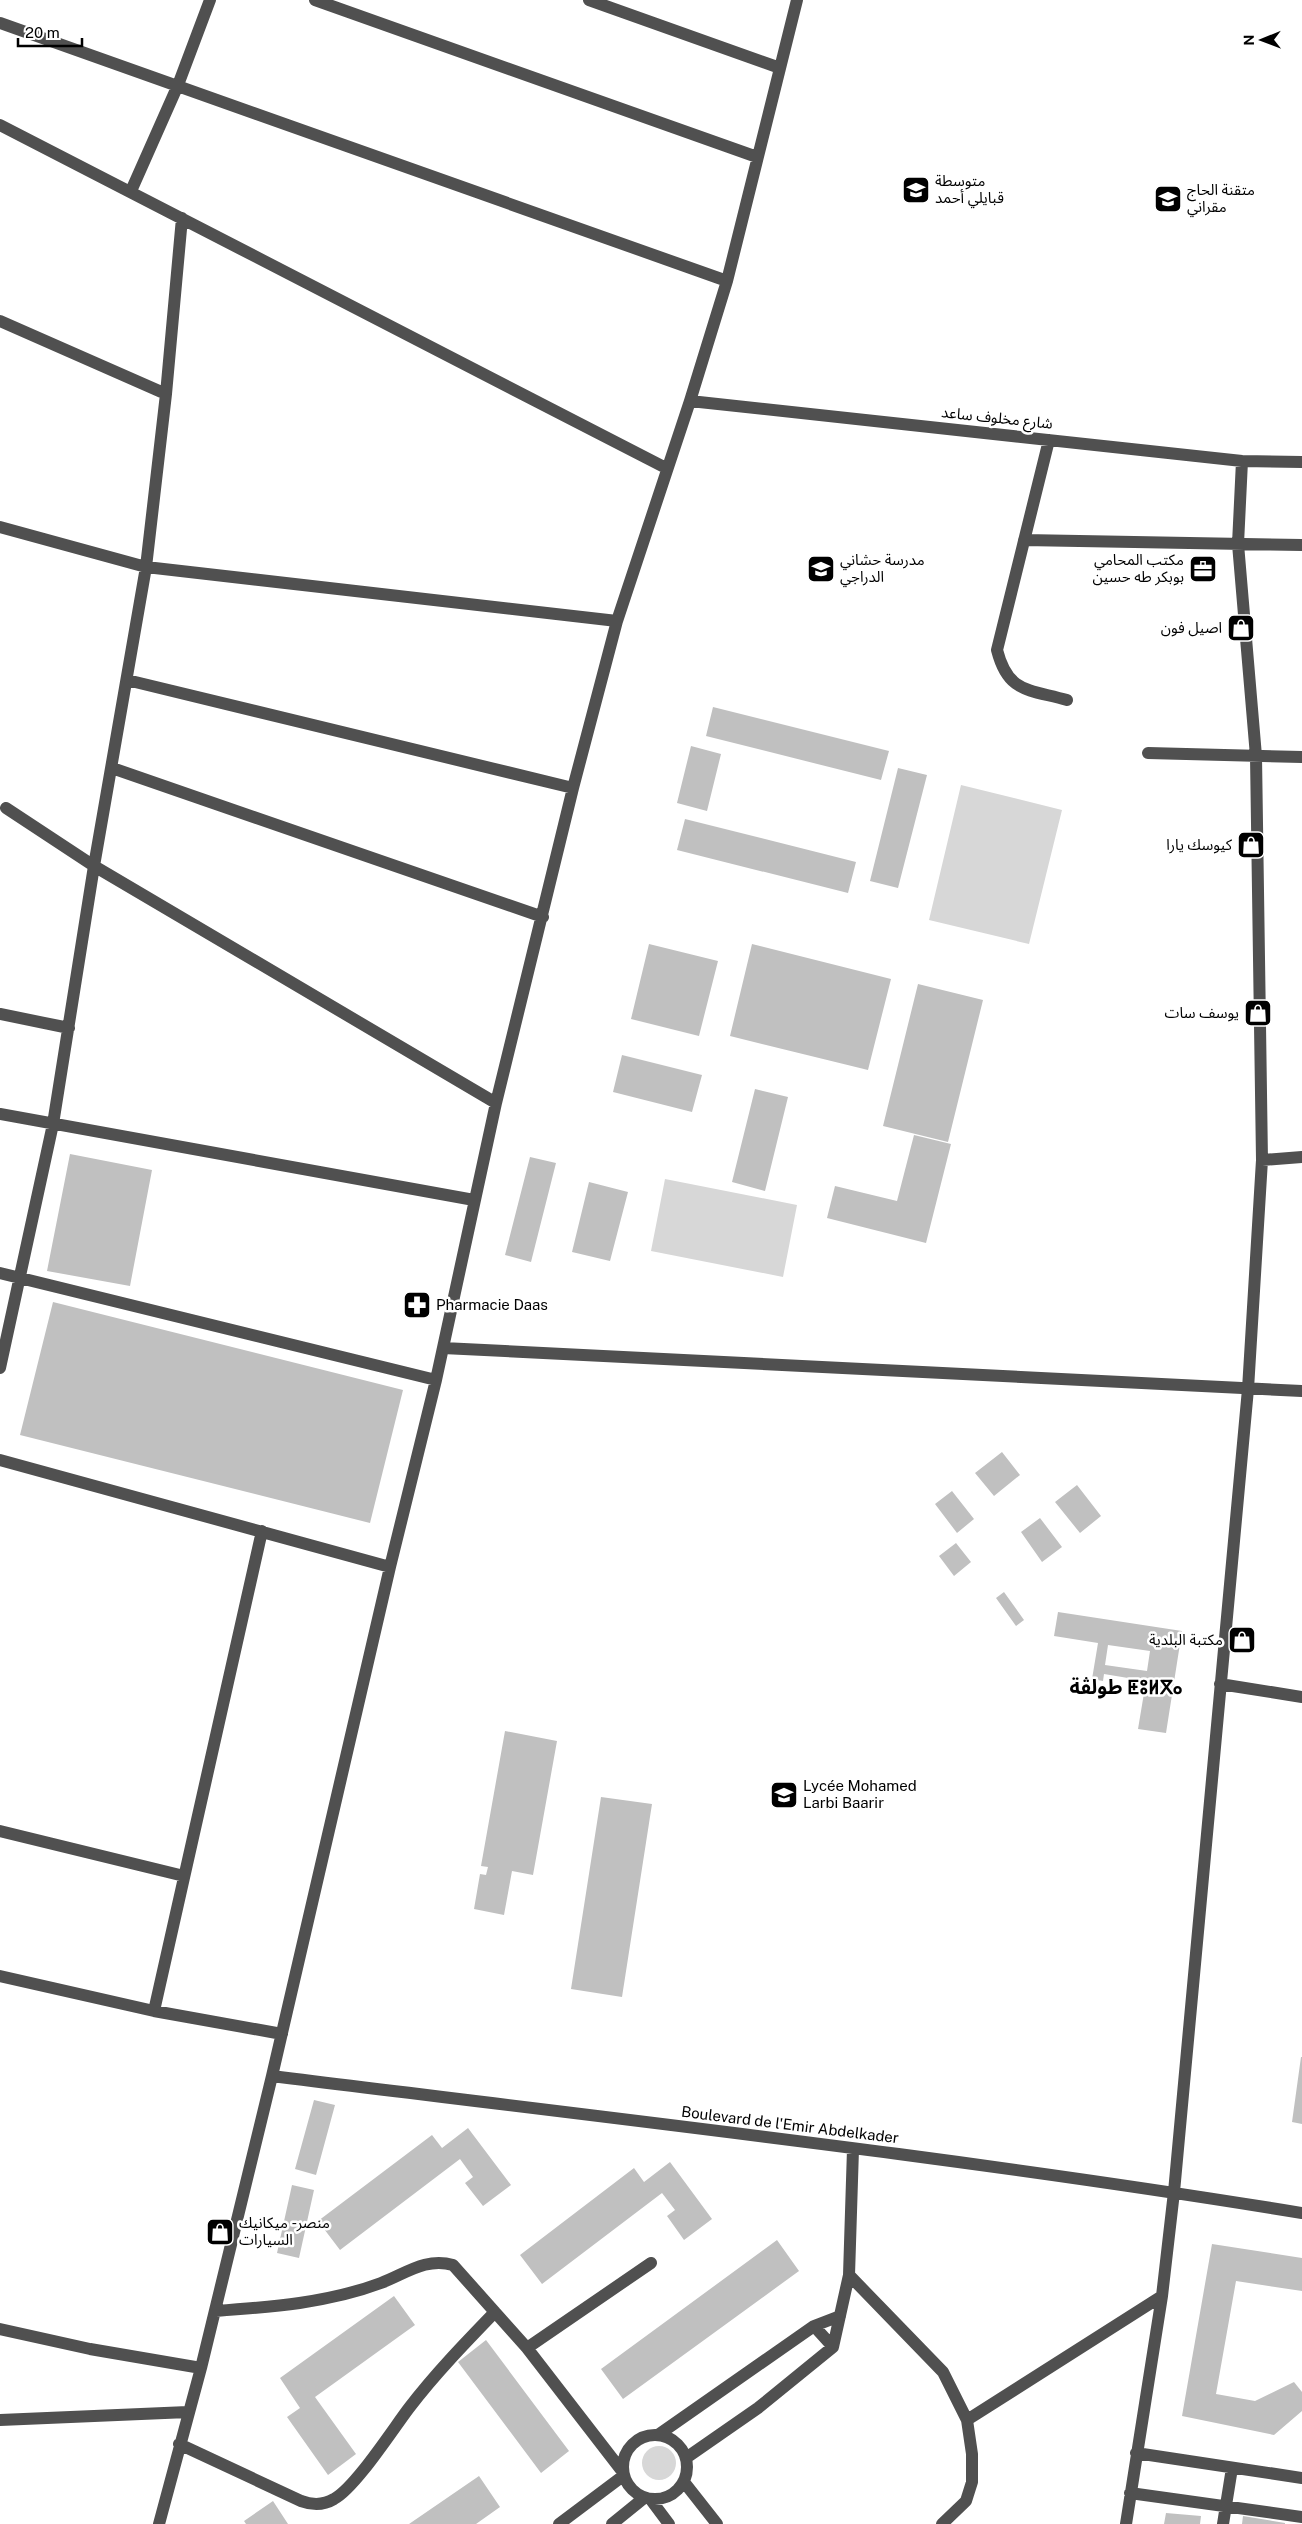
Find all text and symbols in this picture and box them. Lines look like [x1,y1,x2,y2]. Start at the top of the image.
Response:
scale bar [18,15,81,47]
north arrow [1237,15,1287,65]
text: 20 m [25,24,60,41]
text: N [1241,35,1257,46]
place label: متوسطة قبايلي أحمد [935,172,1004,209]
school or university icon: متوسطة قبايلي أحمد [901,175,931,205]
place label: متقنة الحاج مقراني [1187,181,1255,218]
school or university icon: متقنة الحاج مقراني [1153,184,1183,214]
street label: شارع مخلوف ساعد [940,403,1054,436]
place label: مدرسة حشاني الدراجي [840,551,925,588]
place label: مكتب المحامي بوبكر طه حسين [1092,551,1184,586]
school or university icon: مدرسة حشاني الدراجي [806,554,836,584]
office icon: مكتب المحامي بوبكر طه حسين [1188,554,1218,584]
shop icon: اصيل فون [1226,613,1256,643]
place label: اصيل فون [1161,619,1222,637]
shop icon: كيوسك يارا [1236,830,1266,860]
place label: كيوسك يارا [1166,836,1233,854]
shop icon: يوسف سات [1243,998,1273,1028]
place label: يوسف سات [1165,1004,1239,1022]
pharmacy icon: Pharmacie Daas [402,1290,432,1320]
place label: Pharmacie Daas [436,1296,548,1313]
shop icon: مكتبة البلدية [1227,1625,1257,1655]
place label: مكتبة البلدية [1149,1631,1223,1648]
district label: طولڤة ⵟⵓⵍⴳⴰ [1070,1675,1183,1699]
place label: Lycée Mohamed Larbi Baarir [803,1777,917,1811]
school or university icon: Lycée Mohamed Larbi Baarir [769,1780,799,1810]
street label: Boulevard de l'Emir Abdelkader [680,2103,900,2146]
place label: منصر - ميكانيك السيارات [239,2214,330,2249]
shop icon: منصر - ميكانيك السيارات [205,2217,235,2247]

